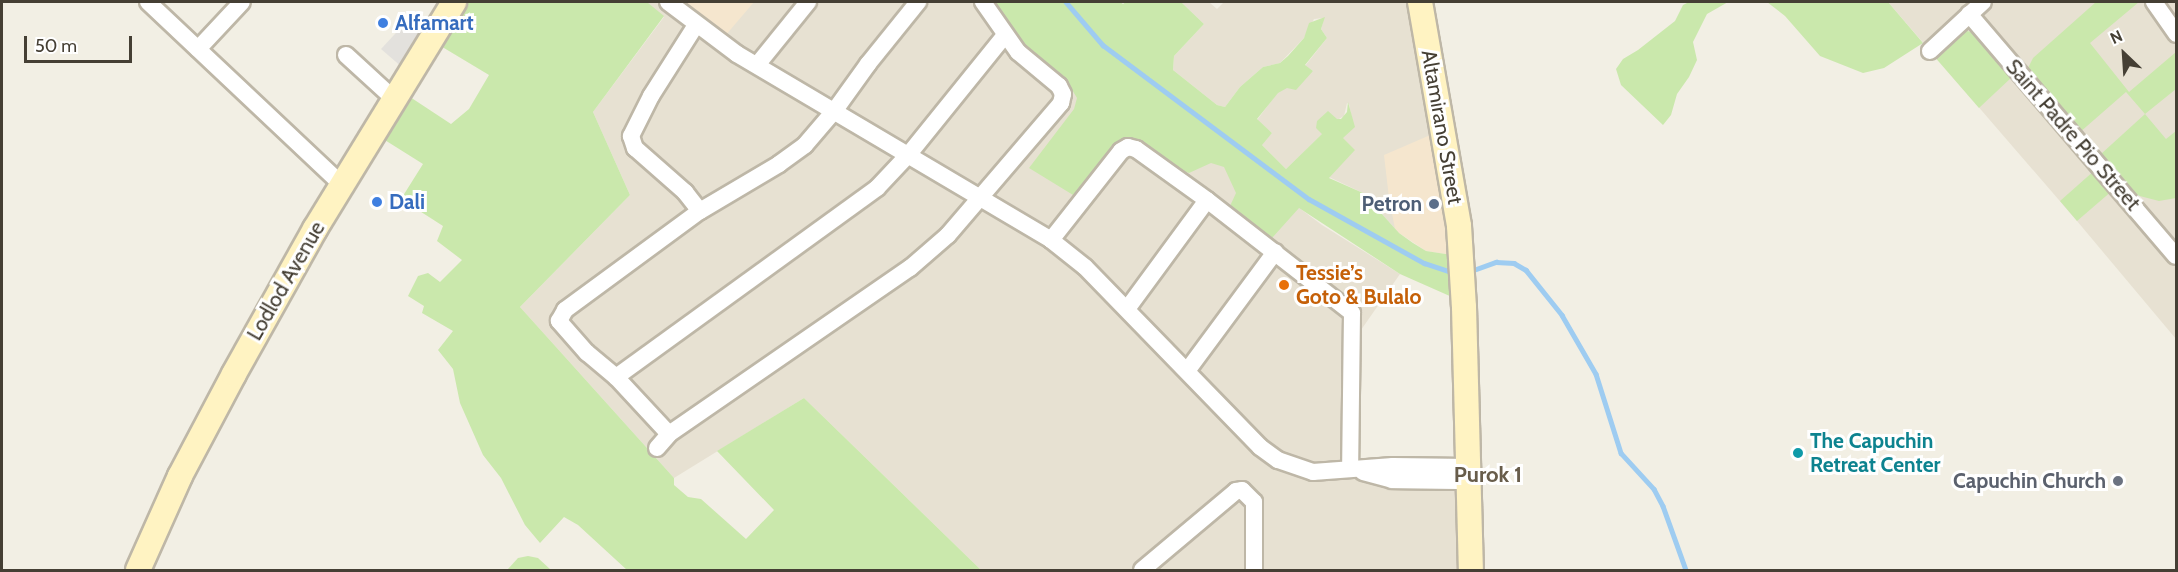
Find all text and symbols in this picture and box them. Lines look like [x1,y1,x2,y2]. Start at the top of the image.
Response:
place label: Alfamart [395,10,474,36]
marker: Alfamart [376,16,390,30]
scale bar [27,24,135,62]
north arrow [2094,24,2154,84]
text: N [2107,26,2125,48]
text: 50 m [35,35,77,57]
street label: Altamirano Street [1416,48,1468,206]
street label: Saint Padre Pio Street [2000,54,2146,216]
place label: Dali [389,189,425,215]
place label: Petron [1361,191,1422,217]
marker: Dali [370,195,384,209]
marker: Petron [1427,197,1441,211]
street label: Lodlod Avenue [242,217,330,345]
place label: Tessie’s Goto & Bulalo [1296,260,1421,310]
marker: Tessie’s Goto & Bulalo [1277,278,1291,292]
place label: The Capuchin Retreat Center [1810,428,1940,478]
marker: The Capuchin Retreat Center [1791,446,1805,460]
district label: Purok 1 [1454,462,1522,488]
place label: Capuchin Church [1953,468,2106,494]
marker: Capuchin Church [2111,474,2125,488]

